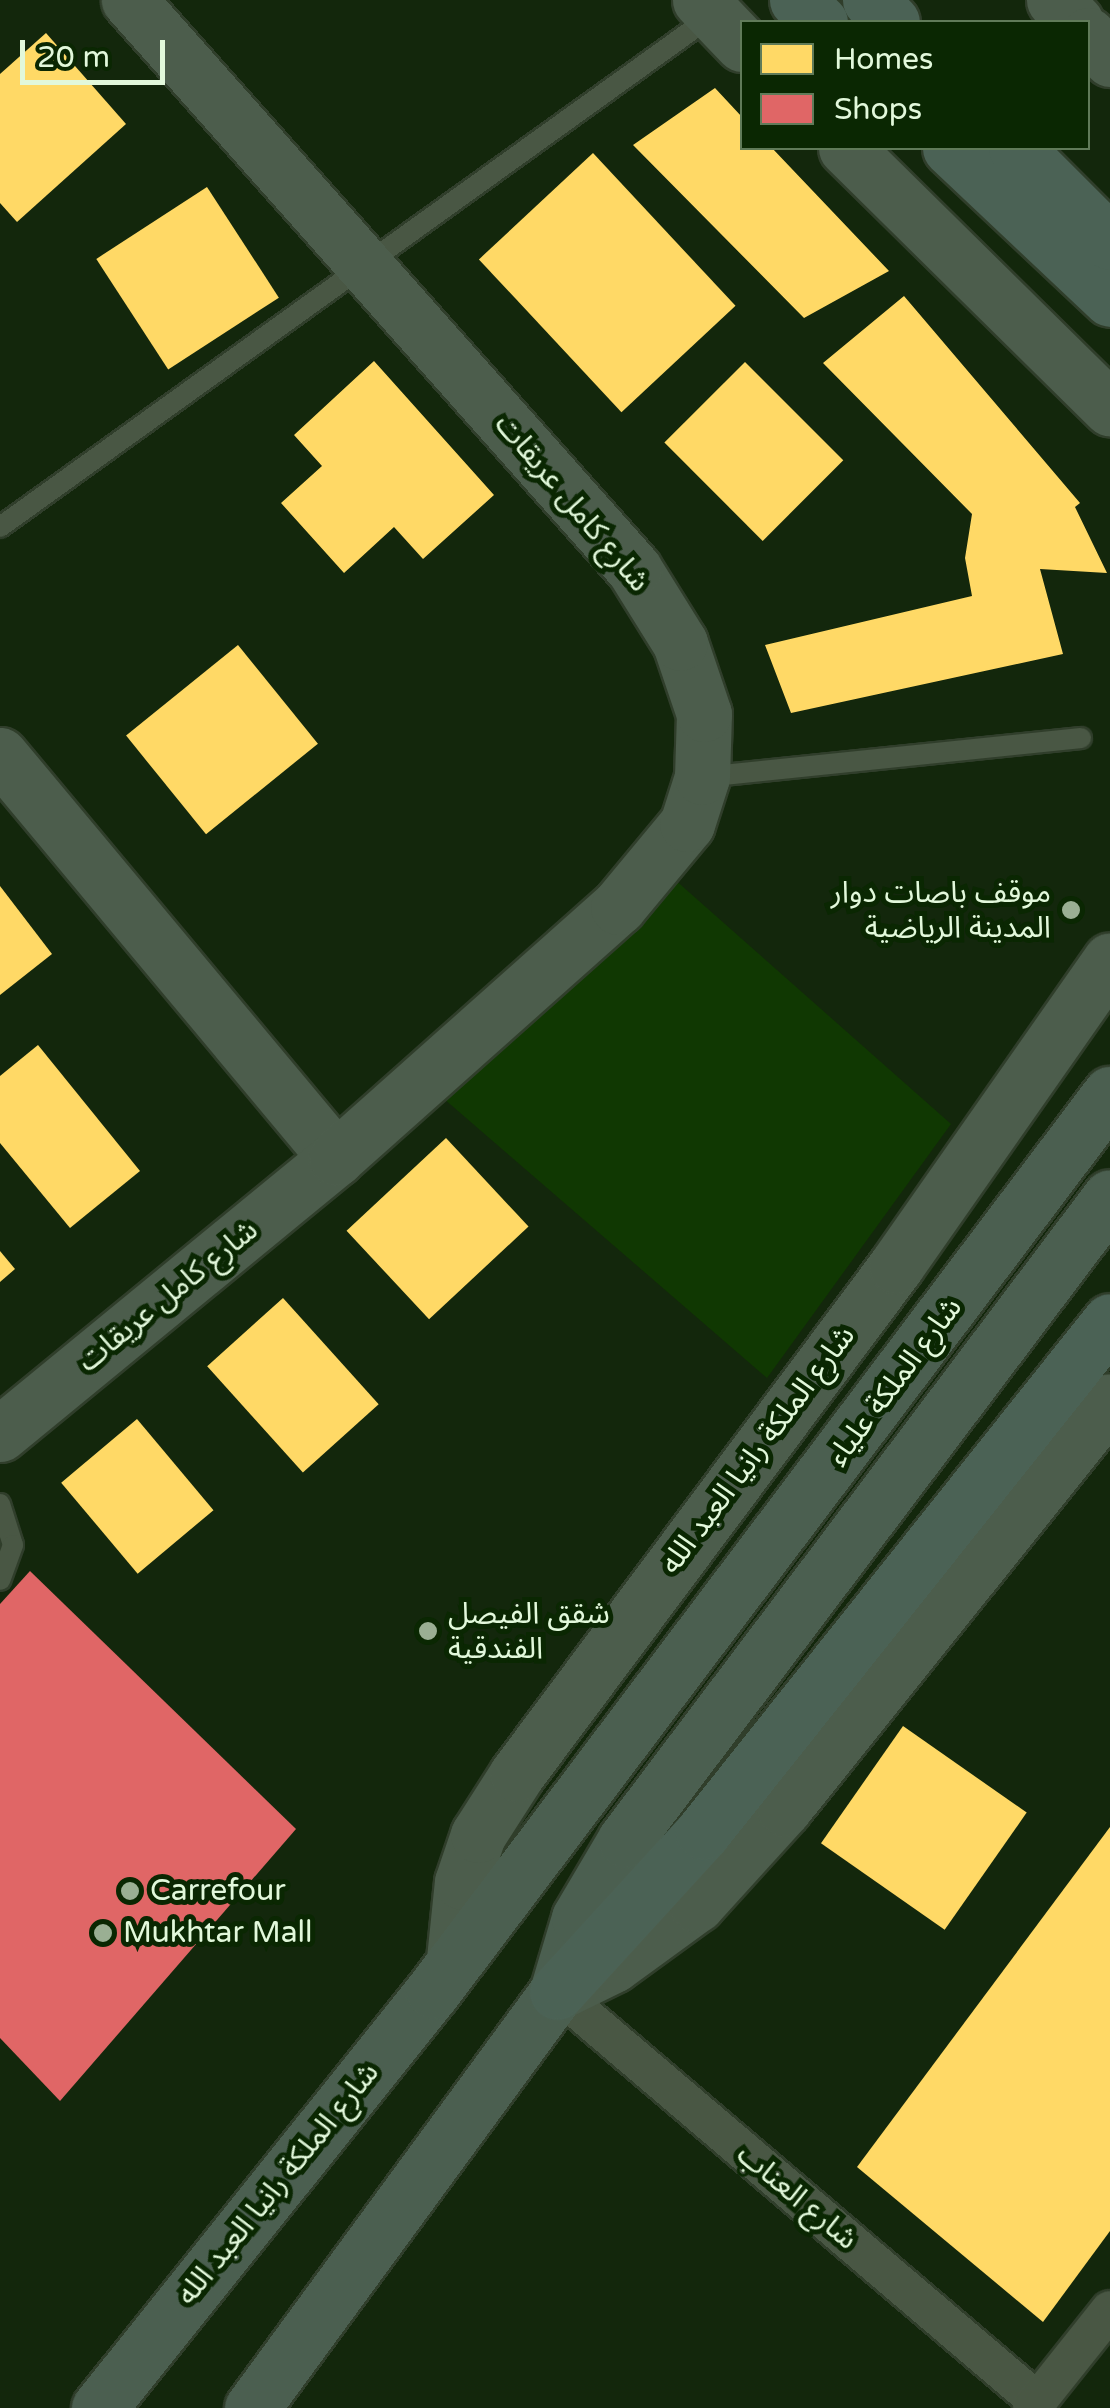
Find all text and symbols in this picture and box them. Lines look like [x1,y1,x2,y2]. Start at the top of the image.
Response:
scale bar [25,20,170,82]
legend [740,20,1090,150]
text: 20 m [37,39,110,76]
text: Homes [834,41,933,78]
text: Shops [834,91,922,128]
street label: شارع كامل عريقات [487,407,657,599]
place label: موقف باصات دوار المدينة الرياضية [831,875,1051,946]
marker: موقف باصات دوار المدينة الرياضية [1060,899,1082,921]
street label: شارع كامل عريقات [71,1212,265,1380]
street label: شارع الملكة علياء [820,1291,970,1473]
street label: شارع الملكة رانيا العبد الله [653,1319,863,1581]
place label: شقق الفيصل الفندقية [448,1596,610,1666]
marker: شقق الفيصل الفندقية [417,1620,439,1642]
place label: Carrefour [150,1873,286,1909]
marker: Carrefour [119,1880,141,1902]
place label: Mukhtar Mall [123,1915,313,1951]
marker: Mukhtar Mall [92,1922,114,1944]
street label: شارع الملكة رانيا العبد الله [169,2056,387,2312]
street label: شارع العناب [730,2136,864,2258]

